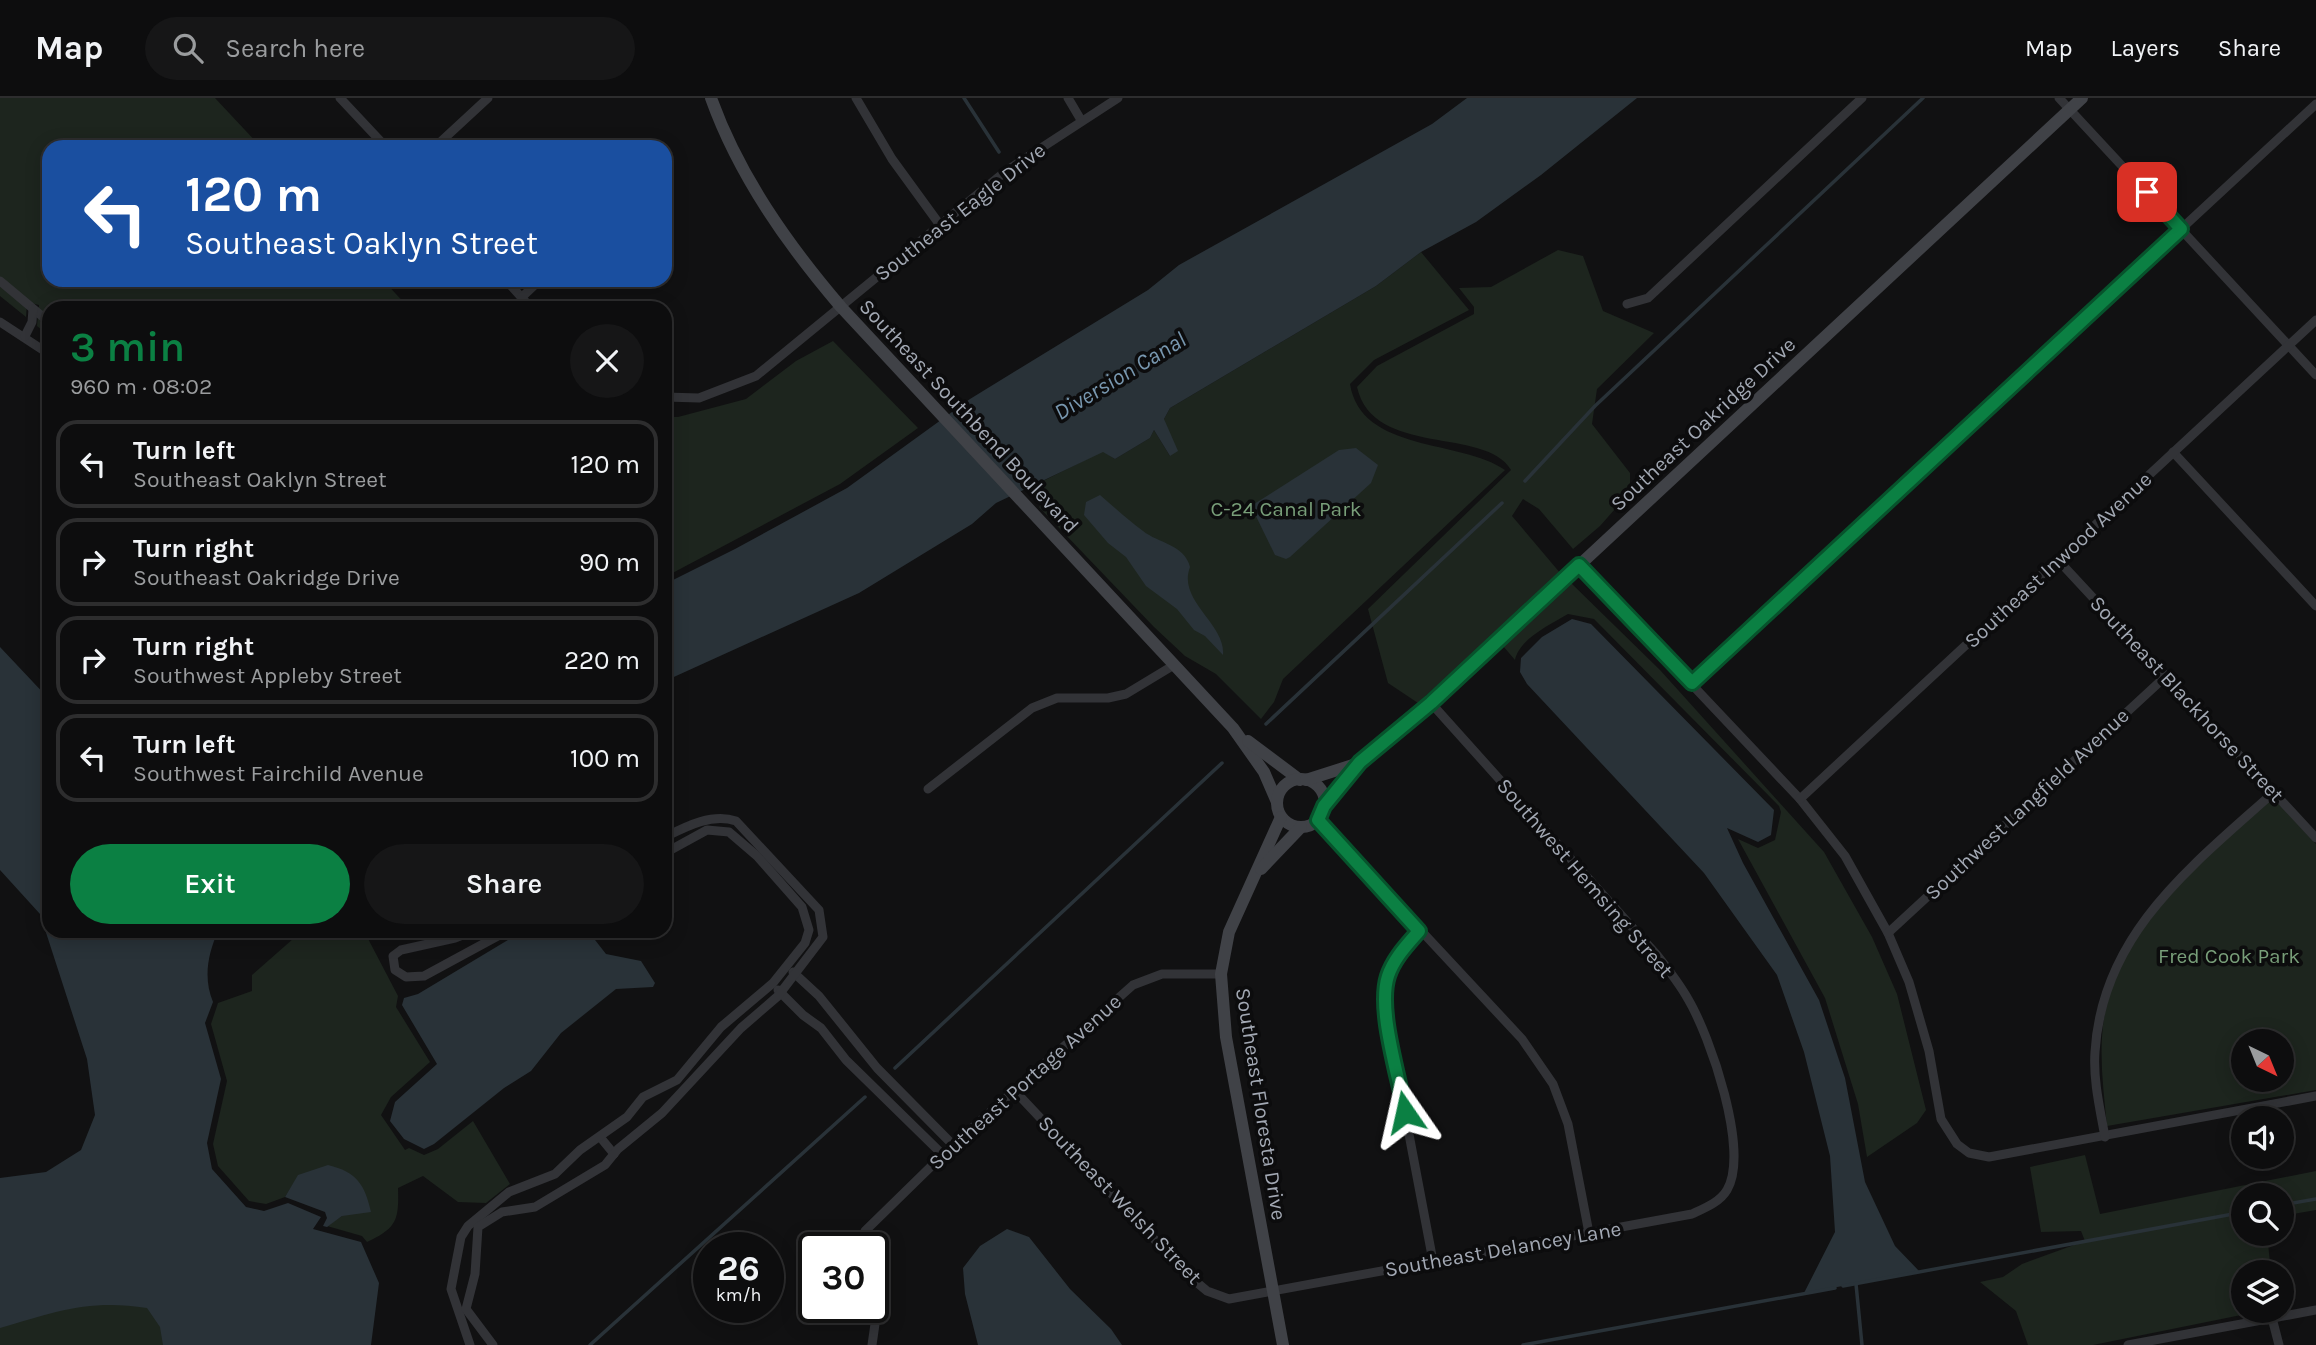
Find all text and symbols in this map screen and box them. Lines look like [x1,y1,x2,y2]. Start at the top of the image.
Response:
search box [145,17,635,80]
text: Map [35,29,103,67]
icon: search [169,29,207,67]
text: Search here [225,33,365,64]
text: Map [2025,34,2073,62]
text: Layers [2111,34,2180,62]
text: Share [2218,34,2281,62]
street label: Southeast Eagle Drive [870,138,1050,286]
pin [2117,162,2177,222]
text: 120 m [185,166,322,223]
icon: left [70,168,161,259]
icon: arrive [2128,173,2166,211]
text: Southeast Oaklyn Street [185,225,538,262]
street label: Southeast Southbend Boulevard [854,294,1084,538]
text: 3 min [70,322,185,372]
button: close [570,324,644,398]
water label: Diversion Canal [1049,326,1191,426]
street label: Southeast Oakridge Drive [1606,332,1800,516]
text: 960 m · 08:02 [70,373,212,400]
text: Turn left [133,435,235,466]
icon: left [74,445,112,483]
text: 120 m [570,449,640,480]
text: Southeast Oaklyn Street [133,466,387,493]
street label: Southeast Inwood Avenue [1959,467,2157,653]
park label: C-24 Canal Park [1210,497,1362,521]
text: Turn right [133,533,254,564]
icon: right [74,543,112,581]
text: 90 m [579,547,640,578]
text: Southeast Oakridge Drive [133,564,400,591]
street label: Southeast Blackhorse Street [2085,591,2289,807]
text: Turn right [133,631,254,662]
icon: right [74,641,112,679]
text: 220 m [564,645,640,676]
text: Southwest Appleby Street [133,662,402,689]
street label: Southwest Langfield Avenue [1920,703,2134,905]
text: Turn left [133,729,235,760]
icon: left [74,739,112,777]
text: 100 m [570,743,640,774]
text: Southwest Fairchild Avenue [133,760,424,787]
street label: Southwest Hemsing Street [1492,773,1678,983]
button: Exit [70,844,350,924]
button: Share [364,844,644,924]
park label: Fred Cook Park [2158,944,2300,968]
street label: Southeast Floresta Drive [1231,986,1291,1222]
street label: Southeast Portage Avenue [924,989,1126,1175]
north arrow [2231,1029,2294,1092]
map controls [2231,1029,2294,1323]
position arrow [1368,1075,1442,1149]
button: sound [2231,1106,2294,1169]
street label: Southeast Welsh Street [1033,1111,1207,1289]
button: search [2231,1183,2294,1246]
street label: Southeast Delancey Lane [1383,1216,1623,1282]
speed limit sign: 30 [798,1232,889,1323]
text: 26 [717,1248,760,1289]
button: layers [2231,1260,2294,1323]
text: km/h [716,1284,761,1306]

